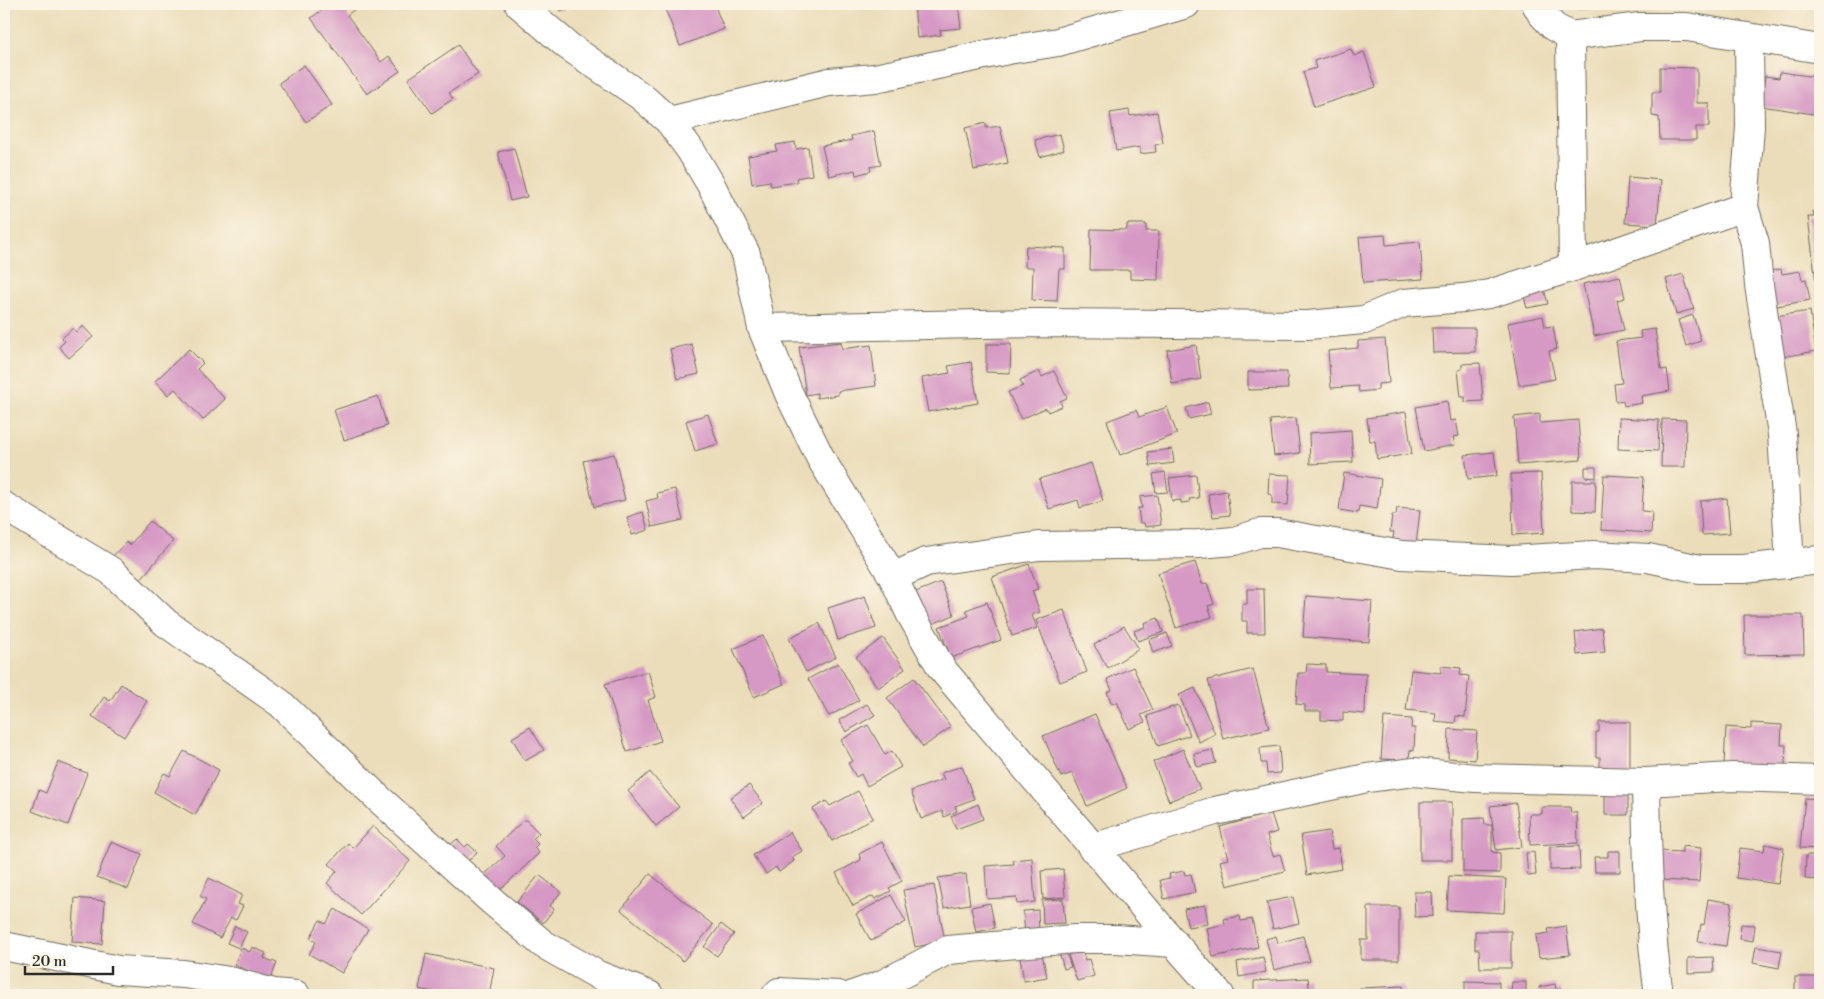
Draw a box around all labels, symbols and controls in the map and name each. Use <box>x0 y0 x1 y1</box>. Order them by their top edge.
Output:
scale bar <box>25 944 112 976</box>
text: 20 m <box>32 952 67 971</box>

